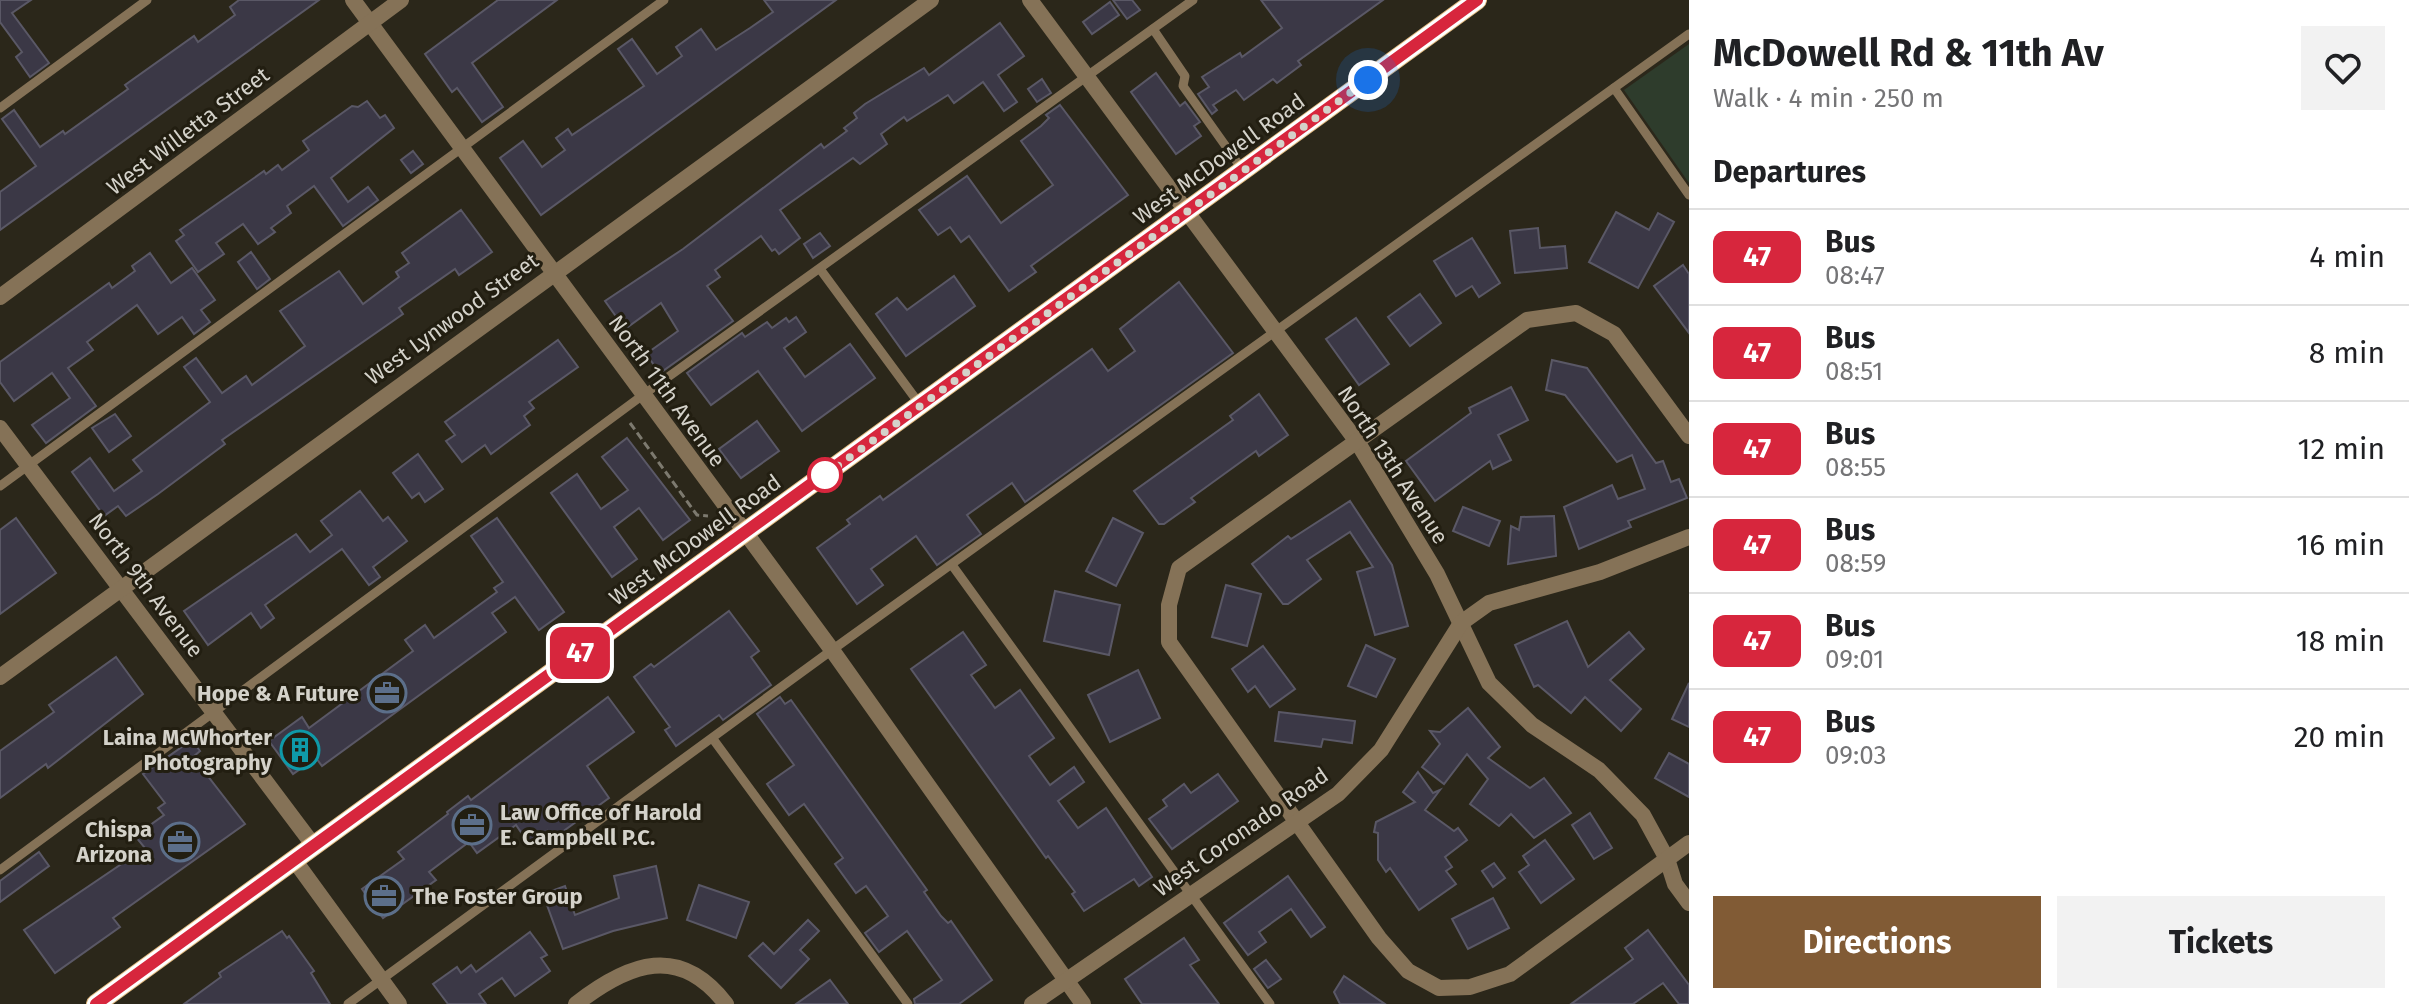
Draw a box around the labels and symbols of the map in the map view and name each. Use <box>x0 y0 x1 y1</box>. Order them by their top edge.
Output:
your location <box>1348 60 1388 100</box>
street label: West Willetta Street <box>101 61 275 201</box>
street label: West McDowell Road <box>1128 88 1310 230</box>
street label: West Lynwood Street <box>360 247 544 391</box>
street label: North 11th Avenue <box>603 310 731 472</box>
street label: North 13th Avenue <box>1332 381 1454 549</box>
unlabelled marker <box>808 458 842 492</box>
street label: West McDowell Road <box>604 469 786 611</box>
street label: North 9th Avenue <box>83 507 209 663</box>
line badge: 47 <box>544 627 616 679</box>
office icon: Hope & A Future <box>366 672 408 714</box>
place label: Hope & A Future <box>197 680 359 707</box>
place label: Laina McWhorter Photography <box>103 724 273 776</box>
building icon: Laina McWhorter Photography <box>279 729 321 771</box>
street label: West Coronado Road <box>1149 762 1333 902</box>
place label: Law Office of Harold E. Campbell P.C. <box>500 799 702 851</box>
office icon: Law Office of Harold E. Campbell P.C. <box>451 804 493 846</box>
place label: Chispa Arizona <box>75 816 152 868</box>
office icon: Chispa Arizona <box>159 821 201 863</box>
office icon: The Foster Group <box>363 875 405 917</box>
place label: The Foster Group <box>412 883 583 910</box>

